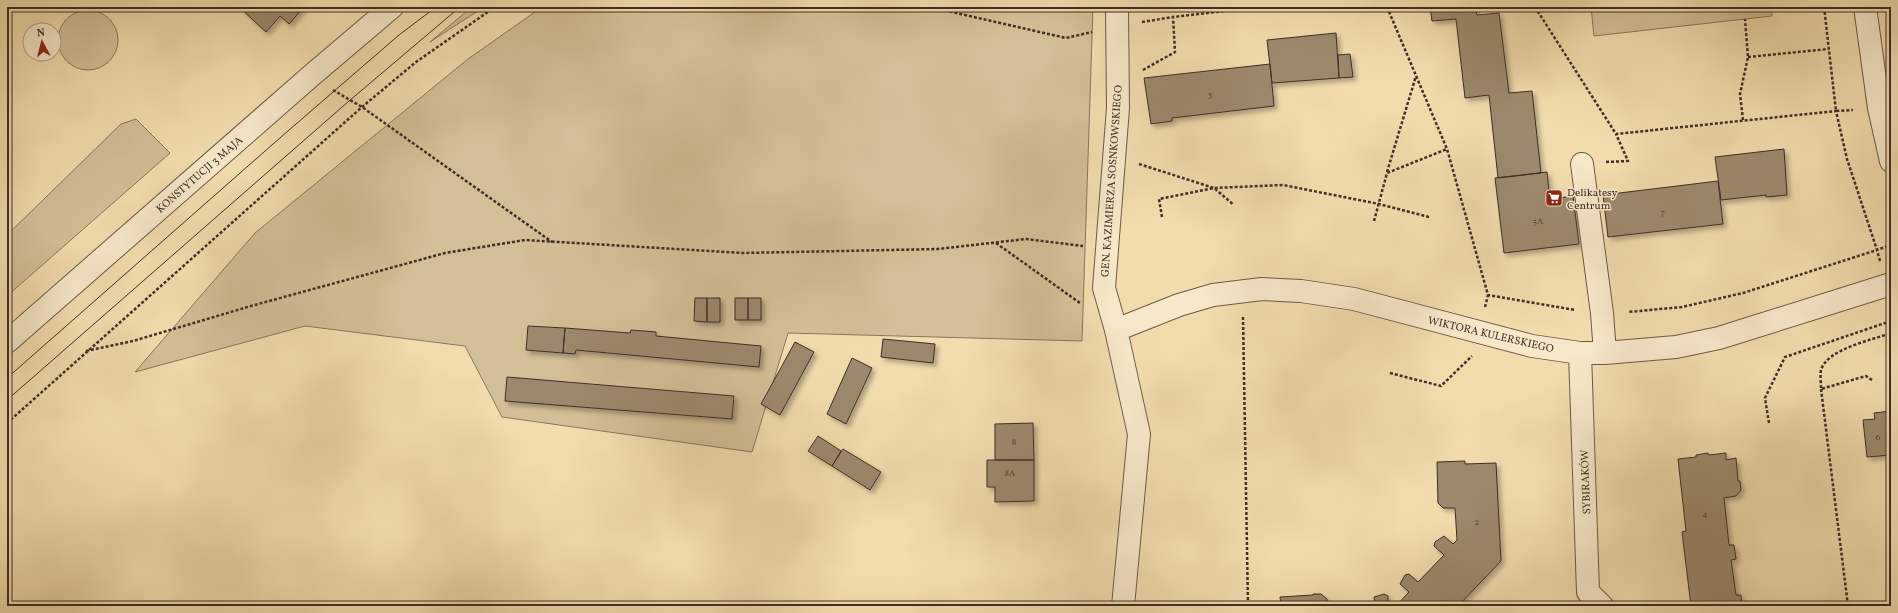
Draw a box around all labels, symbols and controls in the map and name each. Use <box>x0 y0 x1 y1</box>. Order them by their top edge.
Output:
north arrow <box>22 22 62 62</box>
text: N <box>36 26 46 41</box>
street label: GEN. KAZIMIERZA SOSNKOWSKIEGO <box>1098 85 1127 278</box>
house number: 3 <box>1208 88 1213 101</box>
street label: KONSTYTUCJI 3 MAJA <box>153 133 247 217</box>
place label: Delikatesy Centrum <box>1567 186 1618 214</box>
supermarket icon: Delikatesy Centrum <box>1544 188 1564 208</box>
house number: 7 <box>1661 206 1665 219</box>
house number: 5A <box>1533 215 1544 228</box>
street label: WIKTORA KULERSKIEGO <box>1426 314 1555 357</box>
house number: 6 <box>1876 431 1881 444</box>
house number: 8 <box>1012 436 1017 449</box>
street label: SYBIRAKÓW <box>1578 449 1595 515</box>
house number: 8A <box>1005 467 1016 480</box>
house number: 4 <box>1702 508 1708 521</box>
house number: 2 <box>1475 516 1480 529</box>

